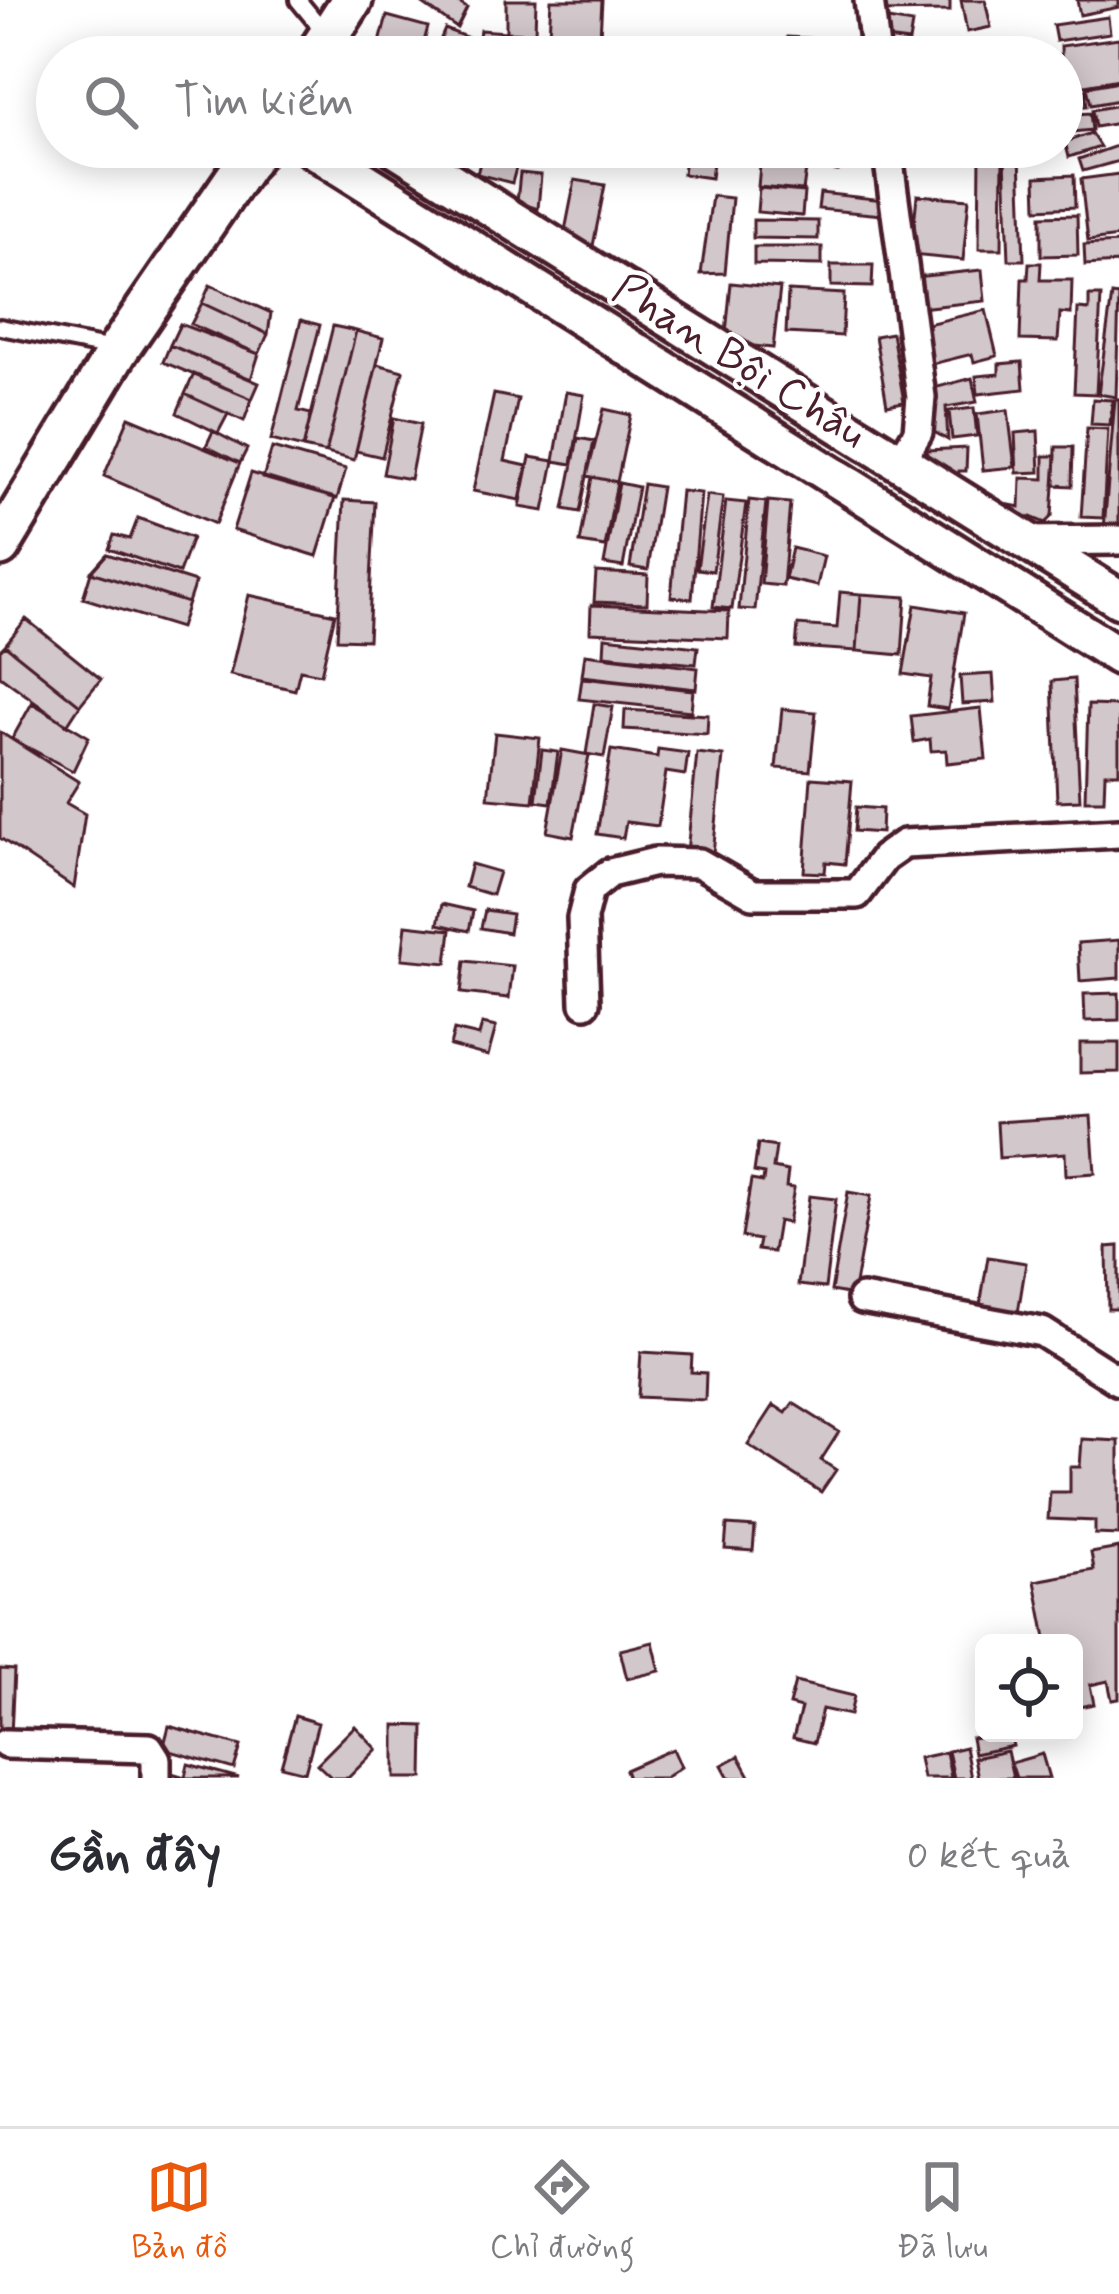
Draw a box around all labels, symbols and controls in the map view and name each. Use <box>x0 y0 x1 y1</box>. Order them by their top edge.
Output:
search box <box>36 36 1083 168</box>
icon: search <box>78 69 144 135</box>
text: Tìm kiếm <box>174 73 354 132</box>
street label: Phan Bội Châu <box>601 260 877 464</box>
map controls <box>975 1634 1083 1742</box>
button: locate <box>975 1634 1083 1742</box>
text: Gần đây <box>48 1823 221 1889</box>
text: 0 kết quả <box>907 1831 1071 1882</box>
tab: Bản đồ <box>131 2154 227 2270</box>
tab: Chỉ đường <box>490 2154 634 2270</box>
tab: Đã lưu <box>897 2154 988 2270</box>

